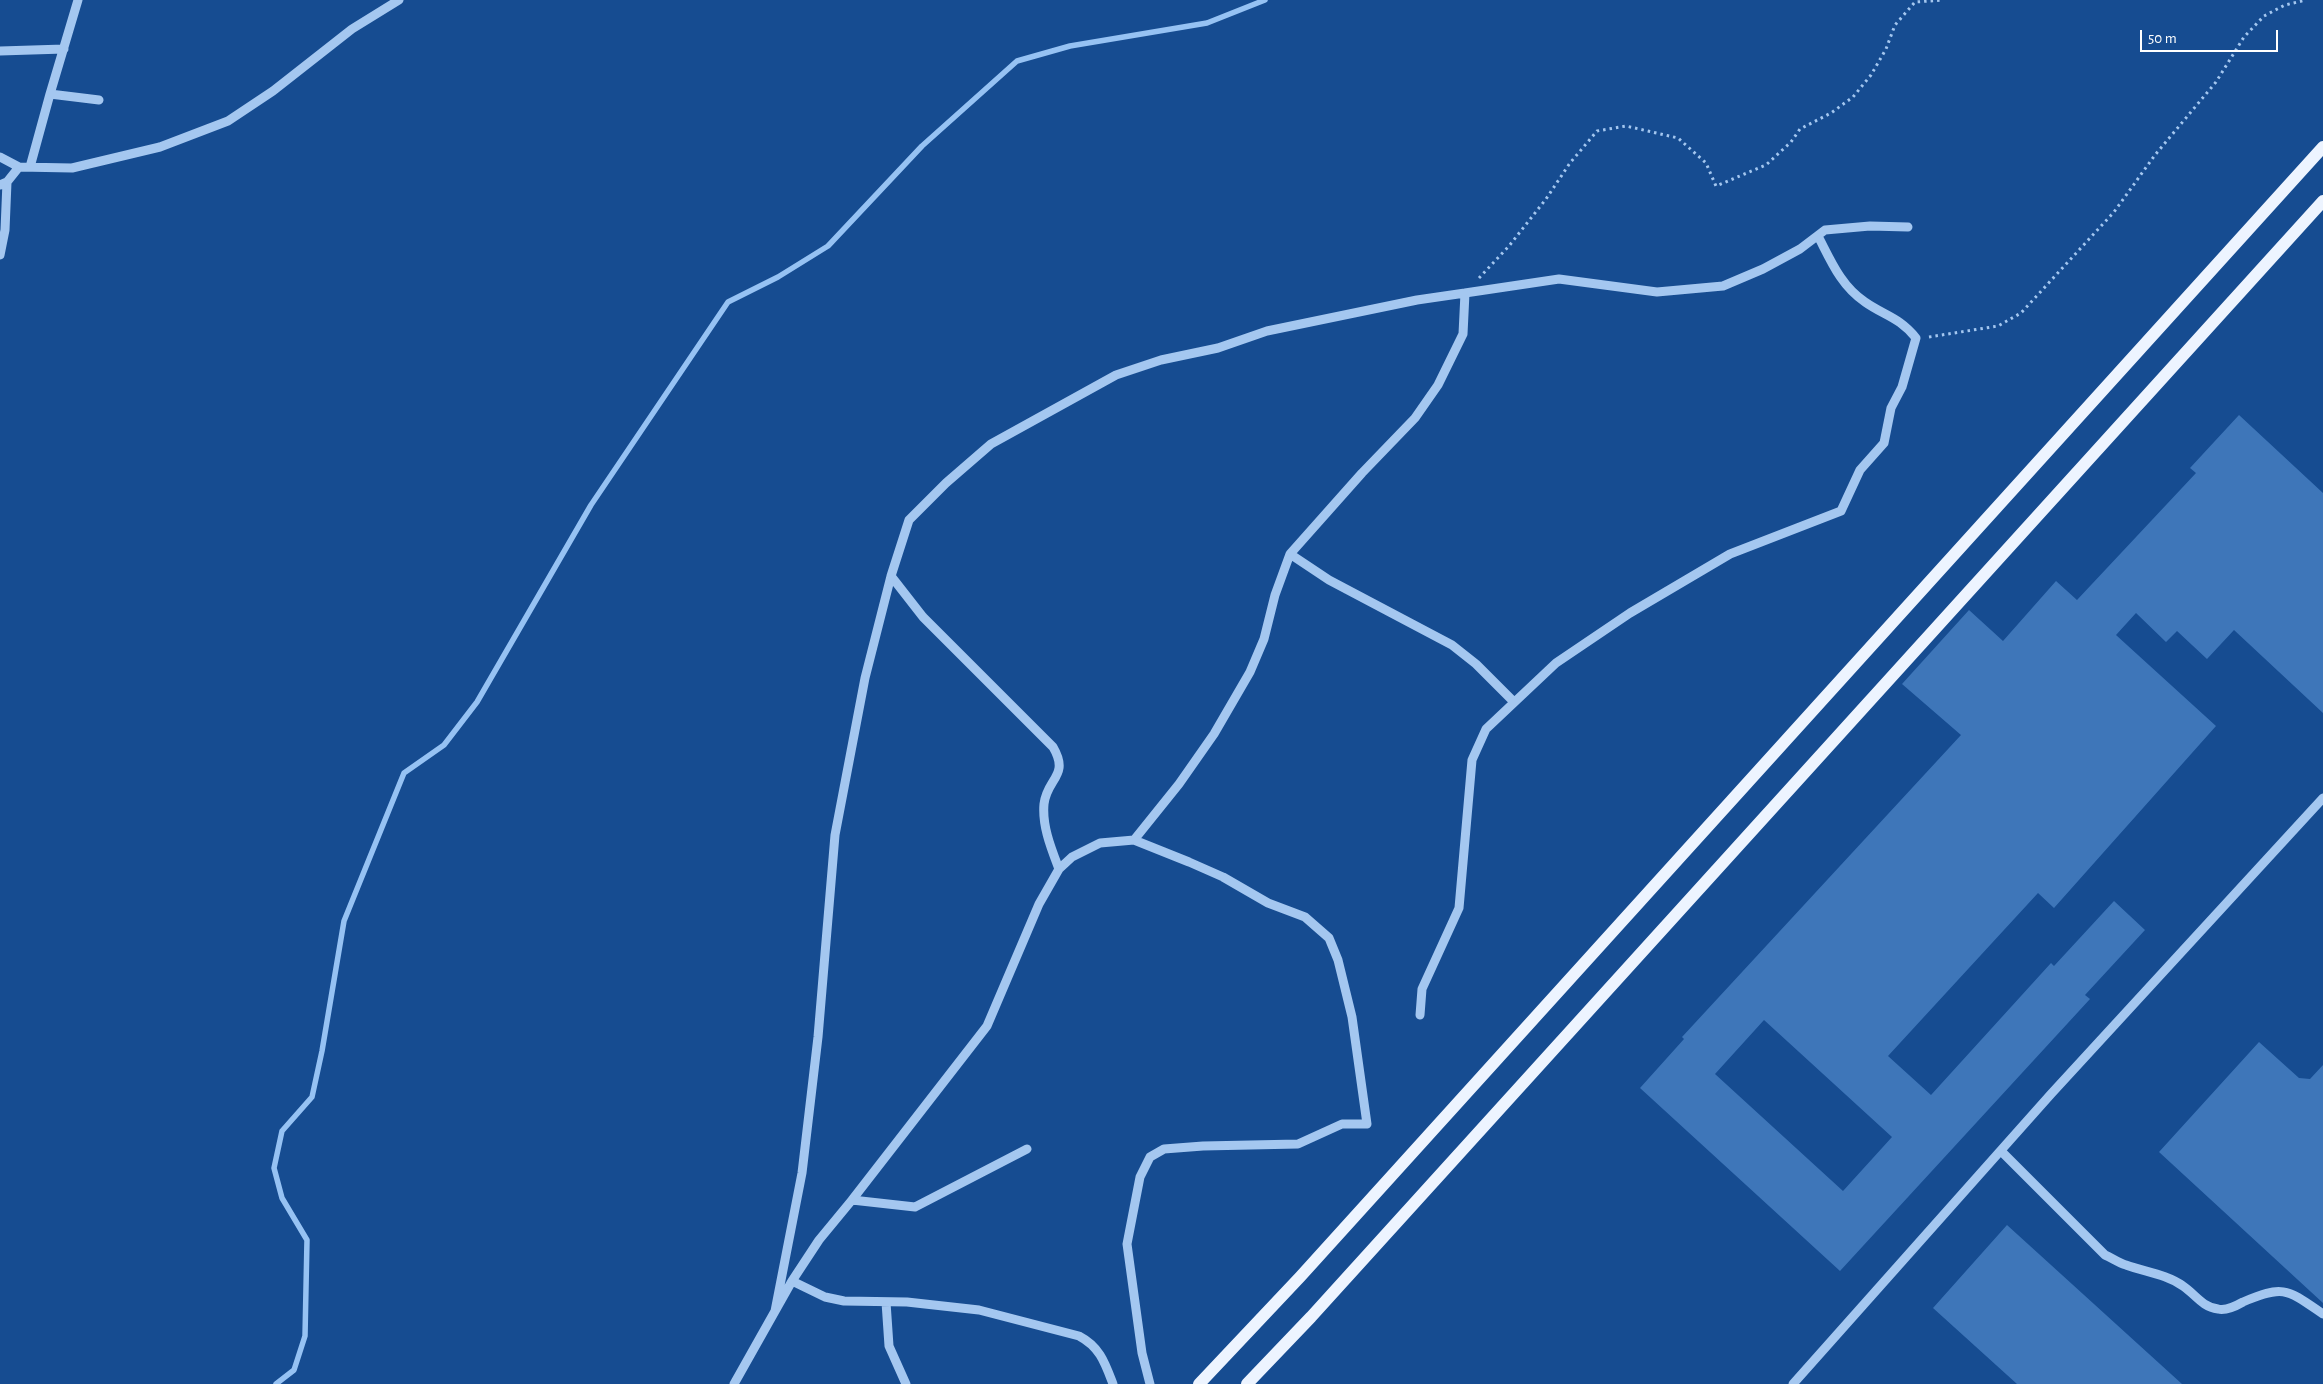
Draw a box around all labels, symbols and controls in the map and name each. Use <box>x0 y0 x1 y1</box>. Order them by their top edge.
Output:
scale bar <box>2143 20 2280 52</box>
text: 50 m <box>2148 31 2177 46</box>

